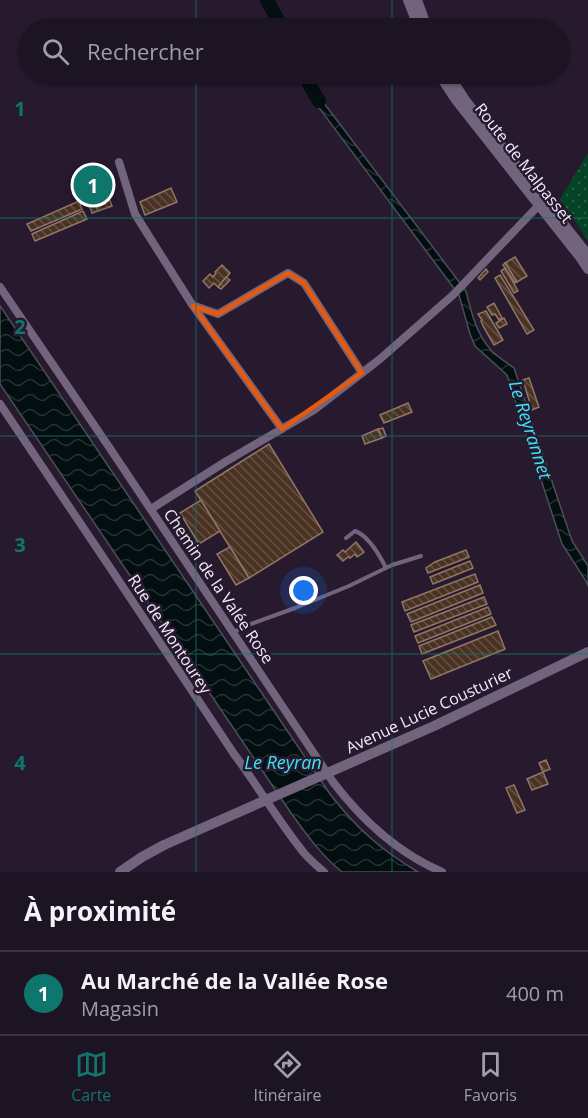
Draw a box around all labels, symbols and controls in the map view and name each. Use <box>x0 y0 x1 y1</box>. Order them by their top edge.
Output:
search box <box>18 18 570 84</box>
icon: search <box>39 35 72 68</box>
text: Rechercher <box>87 36 204 66</box>
text: 1 <box>14 95 26 122</box>
street label: Route de Malpasset <box>470 98 578 228</box>
pin: 1 <box>74 162 112 207</box>
text: 2 <box>14 313 26 340</box>
water label: Le Reyrannet <box>504 377 559 483</box>
street label: Chemin de la Valée Rose <box>159 504 279 668</box>
text: 3 <box>14 531 26 558</box>
street label: Rue de Montourey <box>123 570 217 699</box>
your location <box>289 576 318 605</box>
street label: Avenue Lucie Cousturier <box>342 661 516 758</box>
text: 4 <box>14 749 26 776</box>
water label: Le Reyran <box>244 750 322 774</box>
text: À proximité <box>24 893 176 929</box>
text: Au Marché de la Vallée Rose <box>81 965 388 995</box>
text: 1 <box>38 980 49 1007</box>
text: 400 m <box>506 980 564 1007</box>
text: Magasin <box>81 995 159 1022</box>
tab: Carte <box>71 1048 111 1106</box>
tab: Itinéraire <box>254 1048 322 1106</box>
tab: Favoris <box>464 1048 517 1106</box>

